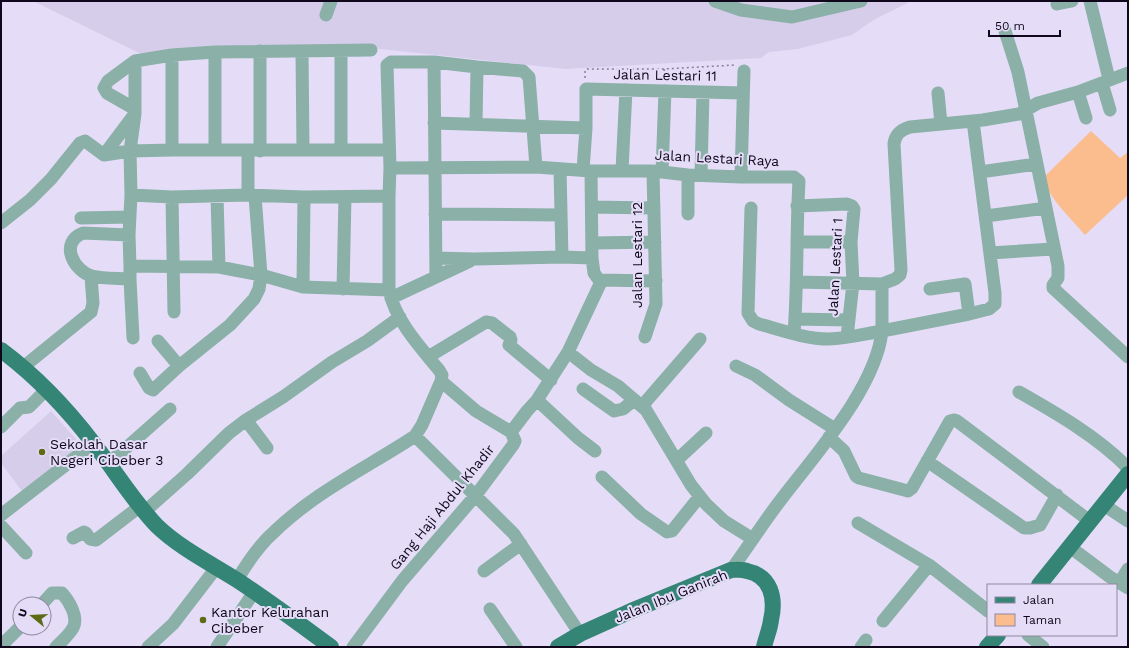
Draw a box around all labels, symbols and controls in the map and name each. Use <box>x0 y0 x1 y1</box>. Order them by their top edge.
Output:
scale bar <box>989 12 1060 38</box>
text: 50 m <box>995 19 1025 33</box>
street label: Jalan Lestari 11 <box>613 66 717 84</box>
street label: Jalan Lestari Raya <box>654 147 780 169</box>
street label: Jalan Lestari 12 <box>629 202 645 308</box>
street label: Jalan Lestari 1 <box>824 218 846 316</box>
place label: Sekolah Dasar Negeri Cibeber 3 <box>50 436 163 468</box>
street label: Gang Haji Abdul Khadir <box>386 441 498 573</box>
marker: Sekolah Dasar Negeri Cibeber 3 <box>37 447 47 457</box>
street label: Jalan Ibu Ganirah <box>612 566 730 626</box>
legend <box>987 584 1117 636</box>
text: Jalan <box>1023 593 1054 607</box>
north arrow <box>12 596 52 636</box>
place label: Kantor Kelurahan Cibeber <box>211 604 329 636</box>
text: U <box>16 607 30 619</box>
text: Taman <box>1023 613 1061 627</box>
marker: Kantor Kelurahan Cibeber <box>198 615 208 625</box>

